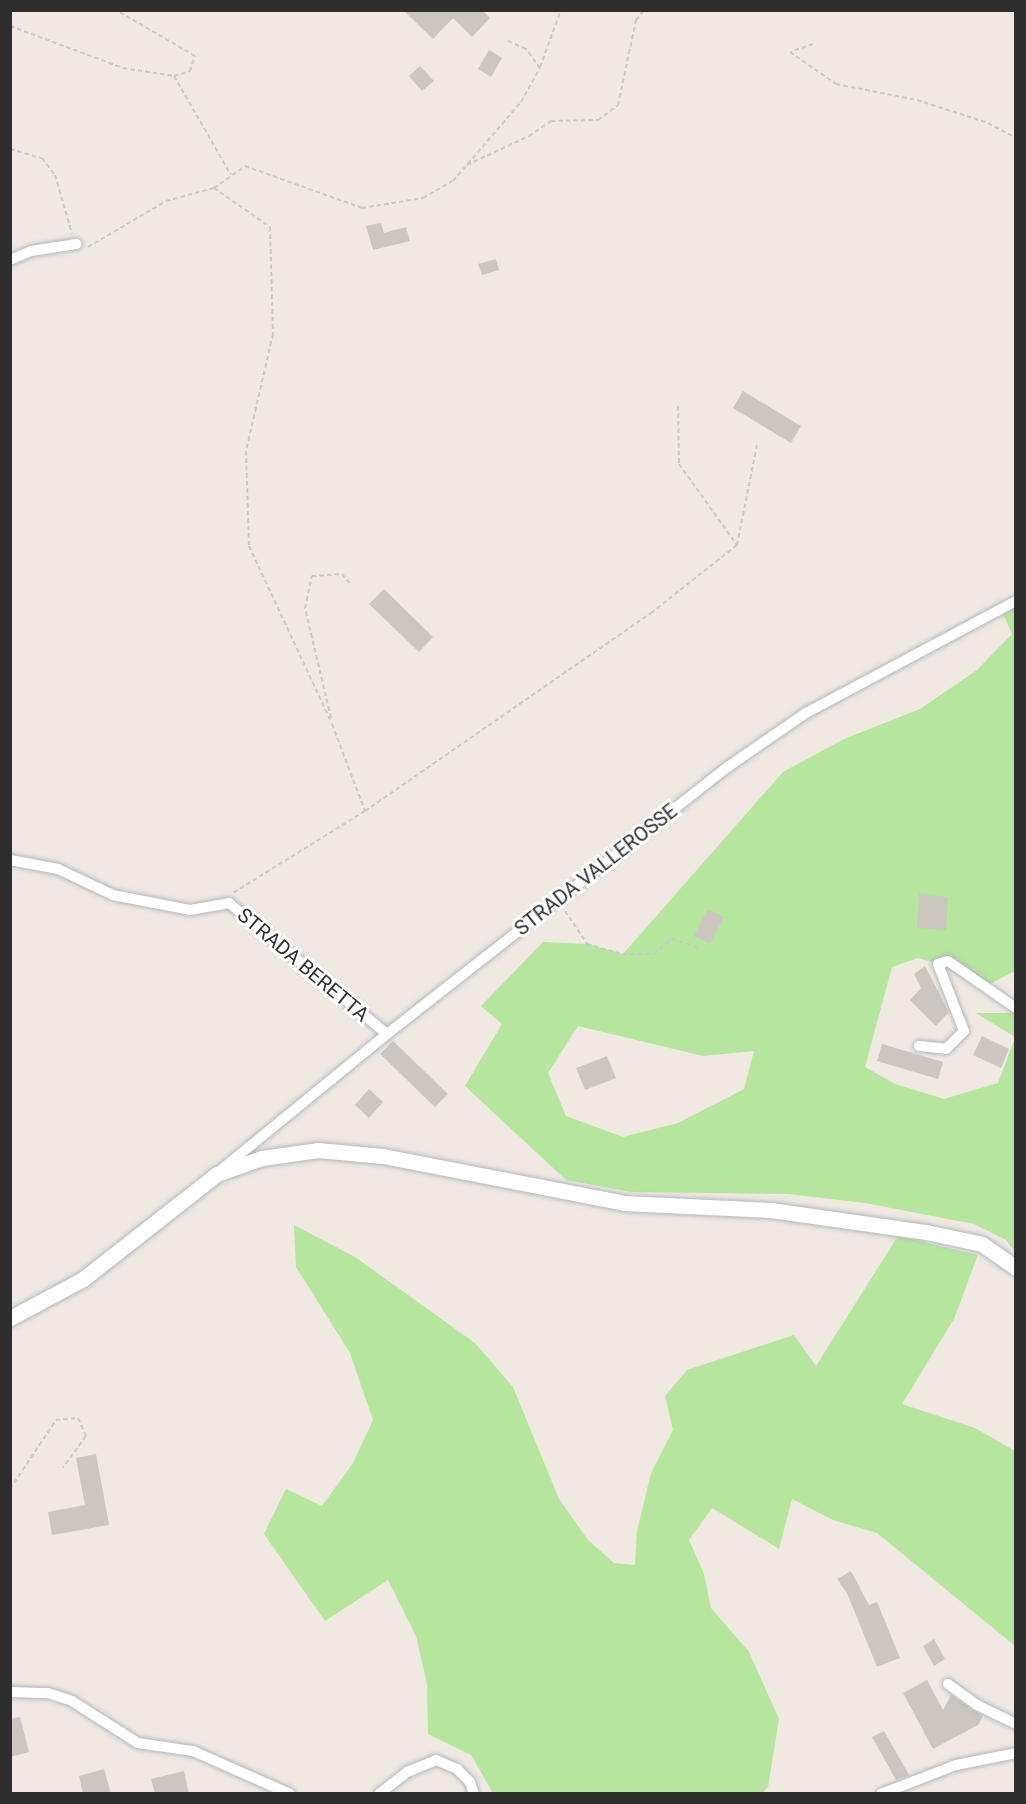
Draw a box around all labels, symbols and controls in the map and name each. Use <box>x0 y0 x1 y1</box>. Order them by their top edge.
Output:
street label: STRADA VALLEROSSE <box>510 799 682 941</box>
street label: STRADA BERETTA <box>232 903 374 1027</box>

